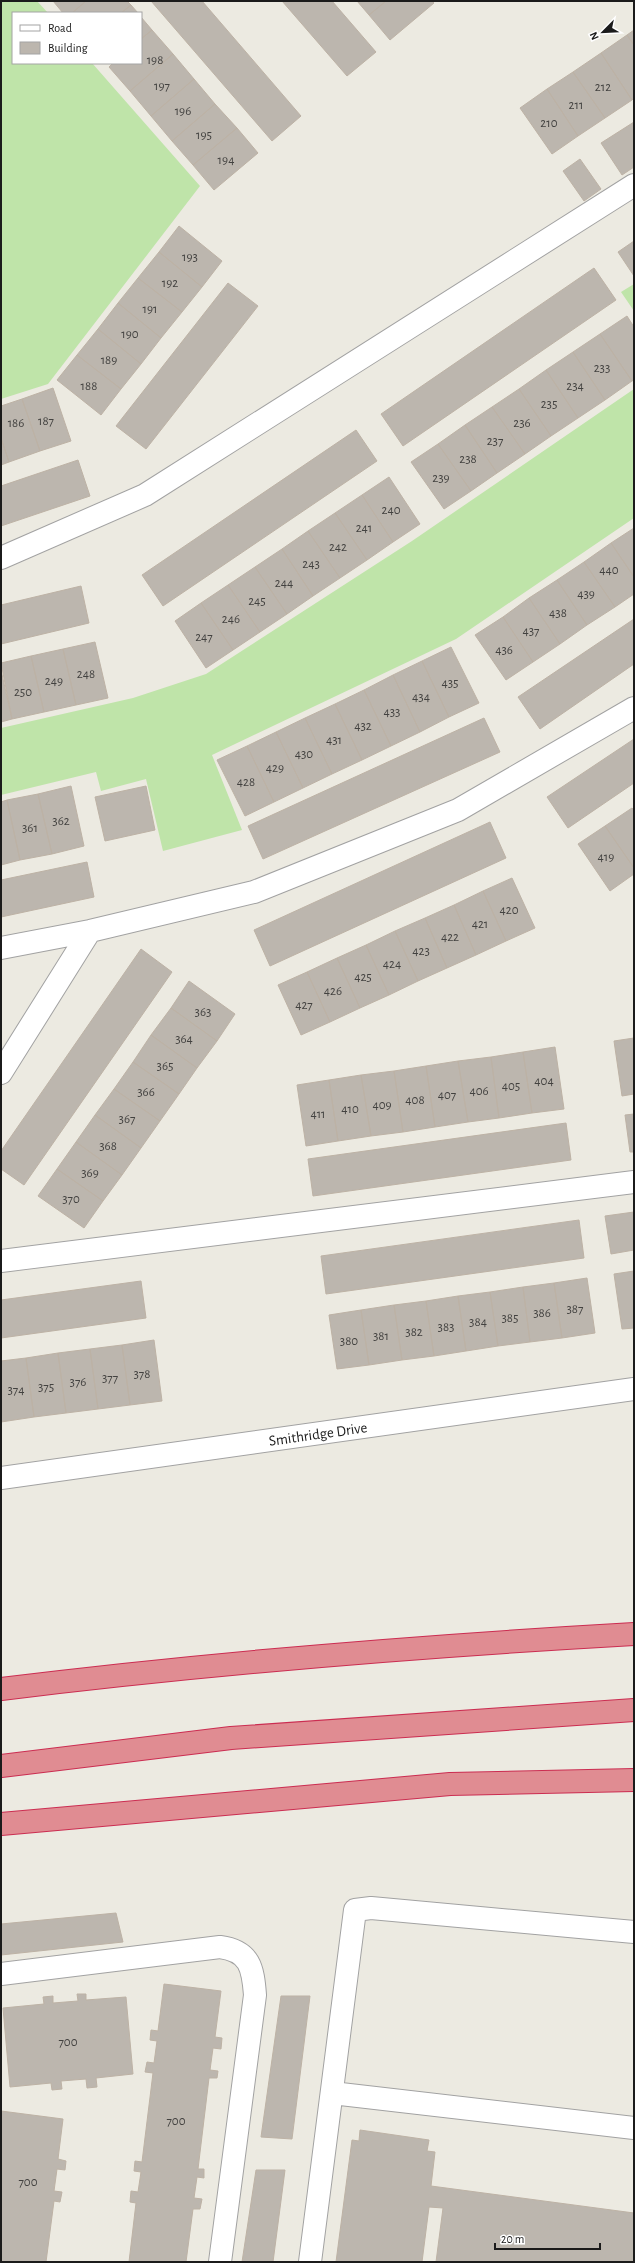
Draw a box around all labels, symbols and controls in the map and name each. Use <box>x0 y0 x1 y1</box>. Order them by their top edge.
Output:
legend <box>12 12 142 64</box>
north arrow <box>583 12 623 52</box>
text: Road <box>48 22 72 34</box>
text: N <box>588 30 601 42</box>
text: Building <box>48 42 88 54</box>
house number: 198 <box>147 54 163 67</box>
house number: 197 <box>154 80 171 93</box>
house number: 212 <box>595 81 611 94</box>
house number: 211 <box>569 99 583 112</box>
house number: 196 <box>175 105 191 118</box>
house number: 210 <box>540 117 558 130</box>
house number: 195 <box>196 129 212 142</box>
house number: 194 <box>218 154 234 167</box>
house number: 193 <box>182 251 198 264</box>
house number: 192 <box>162 277 178 290</box>
house number: 191 <box>142 303 158 316</box>
house number: 190 <box>121 328 139 341</box>
house number: 189 <box>101 354 117 367</box>
house number: 233 <box>594 362 610 375</box>
house number: 188 <box>81 380 97 393</box>
house number: 234 <box>566 380 584 393</box>
house number: 235 <box>541 398 557 411</box>
house number: 187 <box>38 415 55 428</box>
house number: 186 <box>8 417 24 430</box>
house number: 236 <box>513 417 531 430</box>
house number: 237 <box>487 435 504 448</box>
house number: 238 <box>459 453 477 466</box>
house number: 239 <box>432 472 450 485</box>
house number: 240 <box>381 504 401 517</box>
house number: 241 <box>356 522 372 535</box>
house number: 242 <box>329 541 347 554</box>
house number: 243 <box>302 558 320 571</box>
house number: 440 <box>599 564 619 577</box>
house number: 244 <box>275 577 293 590</box>
house number: 439 <box>577 588 595 601</box>
house number: 245 <box>248 595 266 608</box>
house number: 438 <box>549 607 567 620</box>
house number: 246 <box>222 613 240 626</box>
house number: 437 <box>522 625 540 638</box>
house number: 247 <box>195 631 213 644</box>
house number: 436 <box>495 644 513 657</box>
house number: 248 <box>77 668 95 681</box>
house number: 249 <box>45 675 63 688</box>
house number: 435 <box>441 677 459 690</box>
house number: 250 <box>14 686 32 699</box>
house number: 434 <box>412 691 430 704</box>
house number: 433 <box>384 706 400 719</box>
house number: 432 <box>354 720 372 733</box>
house number: 431 <box>326 734 342 747</box>
house number: 430 <box>295 748 313 761</box>
house number: 429 <box>266 762 284 775</box>
house number: 428 <box>237 776 255 789</box>
house number: 362 <box>52 815 70 828</box>
house number: 361 <box>22 822 38 835</box>
house number: 419 <box>598 851 614 864</box>
house number: 420 <box>499 904 519 917</box>
house number: 421 <box>472 918 488 931</box>
house number: 422 <box>441 931 459 944</box>
house number: 423 <box>412 945 430 958</box>
house number: 424 <box>383 958 401 971</box>
house number: 425 <box>354 971 372 984</box>
house number: 426 <box>324 985 342 998</box>
house number: 427 <box>295 999 313 1012</box>
house number: 363 <box>195 1006 211 1019</box>
house number: 364 <box>175 1033 193 1046</box>
house number: 365 <box>157 1060 173 1073</box>
house number: 404 <box>534 1075 554 1088</box>
house number: 405 <box>502 1080 520 1093</box>
house number: 406 <box>469 1085 489 1098</box>
house number: 366 <box>137 1086 155 1099</box>
house number: 407 <box>438 1089 457 1102</box>
house number: 408 <box>405 1094 425 1107</box>
house number: 409 <box>372 1099 392 1112</box>
house number: 410 <box>341 1103 359 1116</box>
house number: 411 <box>310 1108 326 1121</box>
house number: 367 <box>119 1113 136 1126</box>
house number: 368 <box>99 1140 117 1153</box>
house number: 369 <box>81 1167 99 1180</box>
house number: 370 <box>62 1193 80 1206</box>
house number: 387 <box>567 1303 584 1316</box>
house number: 386 <box>533 1307 551 1320</box>
house number: 385 <box>502 1312 518 1325</box>
house number: 384 <box>469 1316 487 1329</box>
house number: 383 <box>438 1321 454 1334</box>
house number: 382 <box>405 1326 423 1339</box>
house number: 381 <box>373 1330 389 1343</box>
house number: 380 <box>340 1335 358 1348</box>
house number: 378 <box>134 1368 150 1381</box>
house number: 377 <box>102 1372 119 1385</box>
house number: 376 <box>70 1376 86 1389</box>
house number: 375 <box>38 1381 54 1394</box>
house number: 374 <box>7 1384 25 1397</box>
street label: Smithridge Drive <box>268 1420 368 1449</box>
house number: 700 <box>58 2036 78 2049</box>
house number: 700 <box>166 2115 186 2128</box>
house number: 700 <box>18 2176 38 2189</box>
scale bar <box>495 2225 600 2251</box>
text: 20 m <box>501 2233 524 2245</box>

